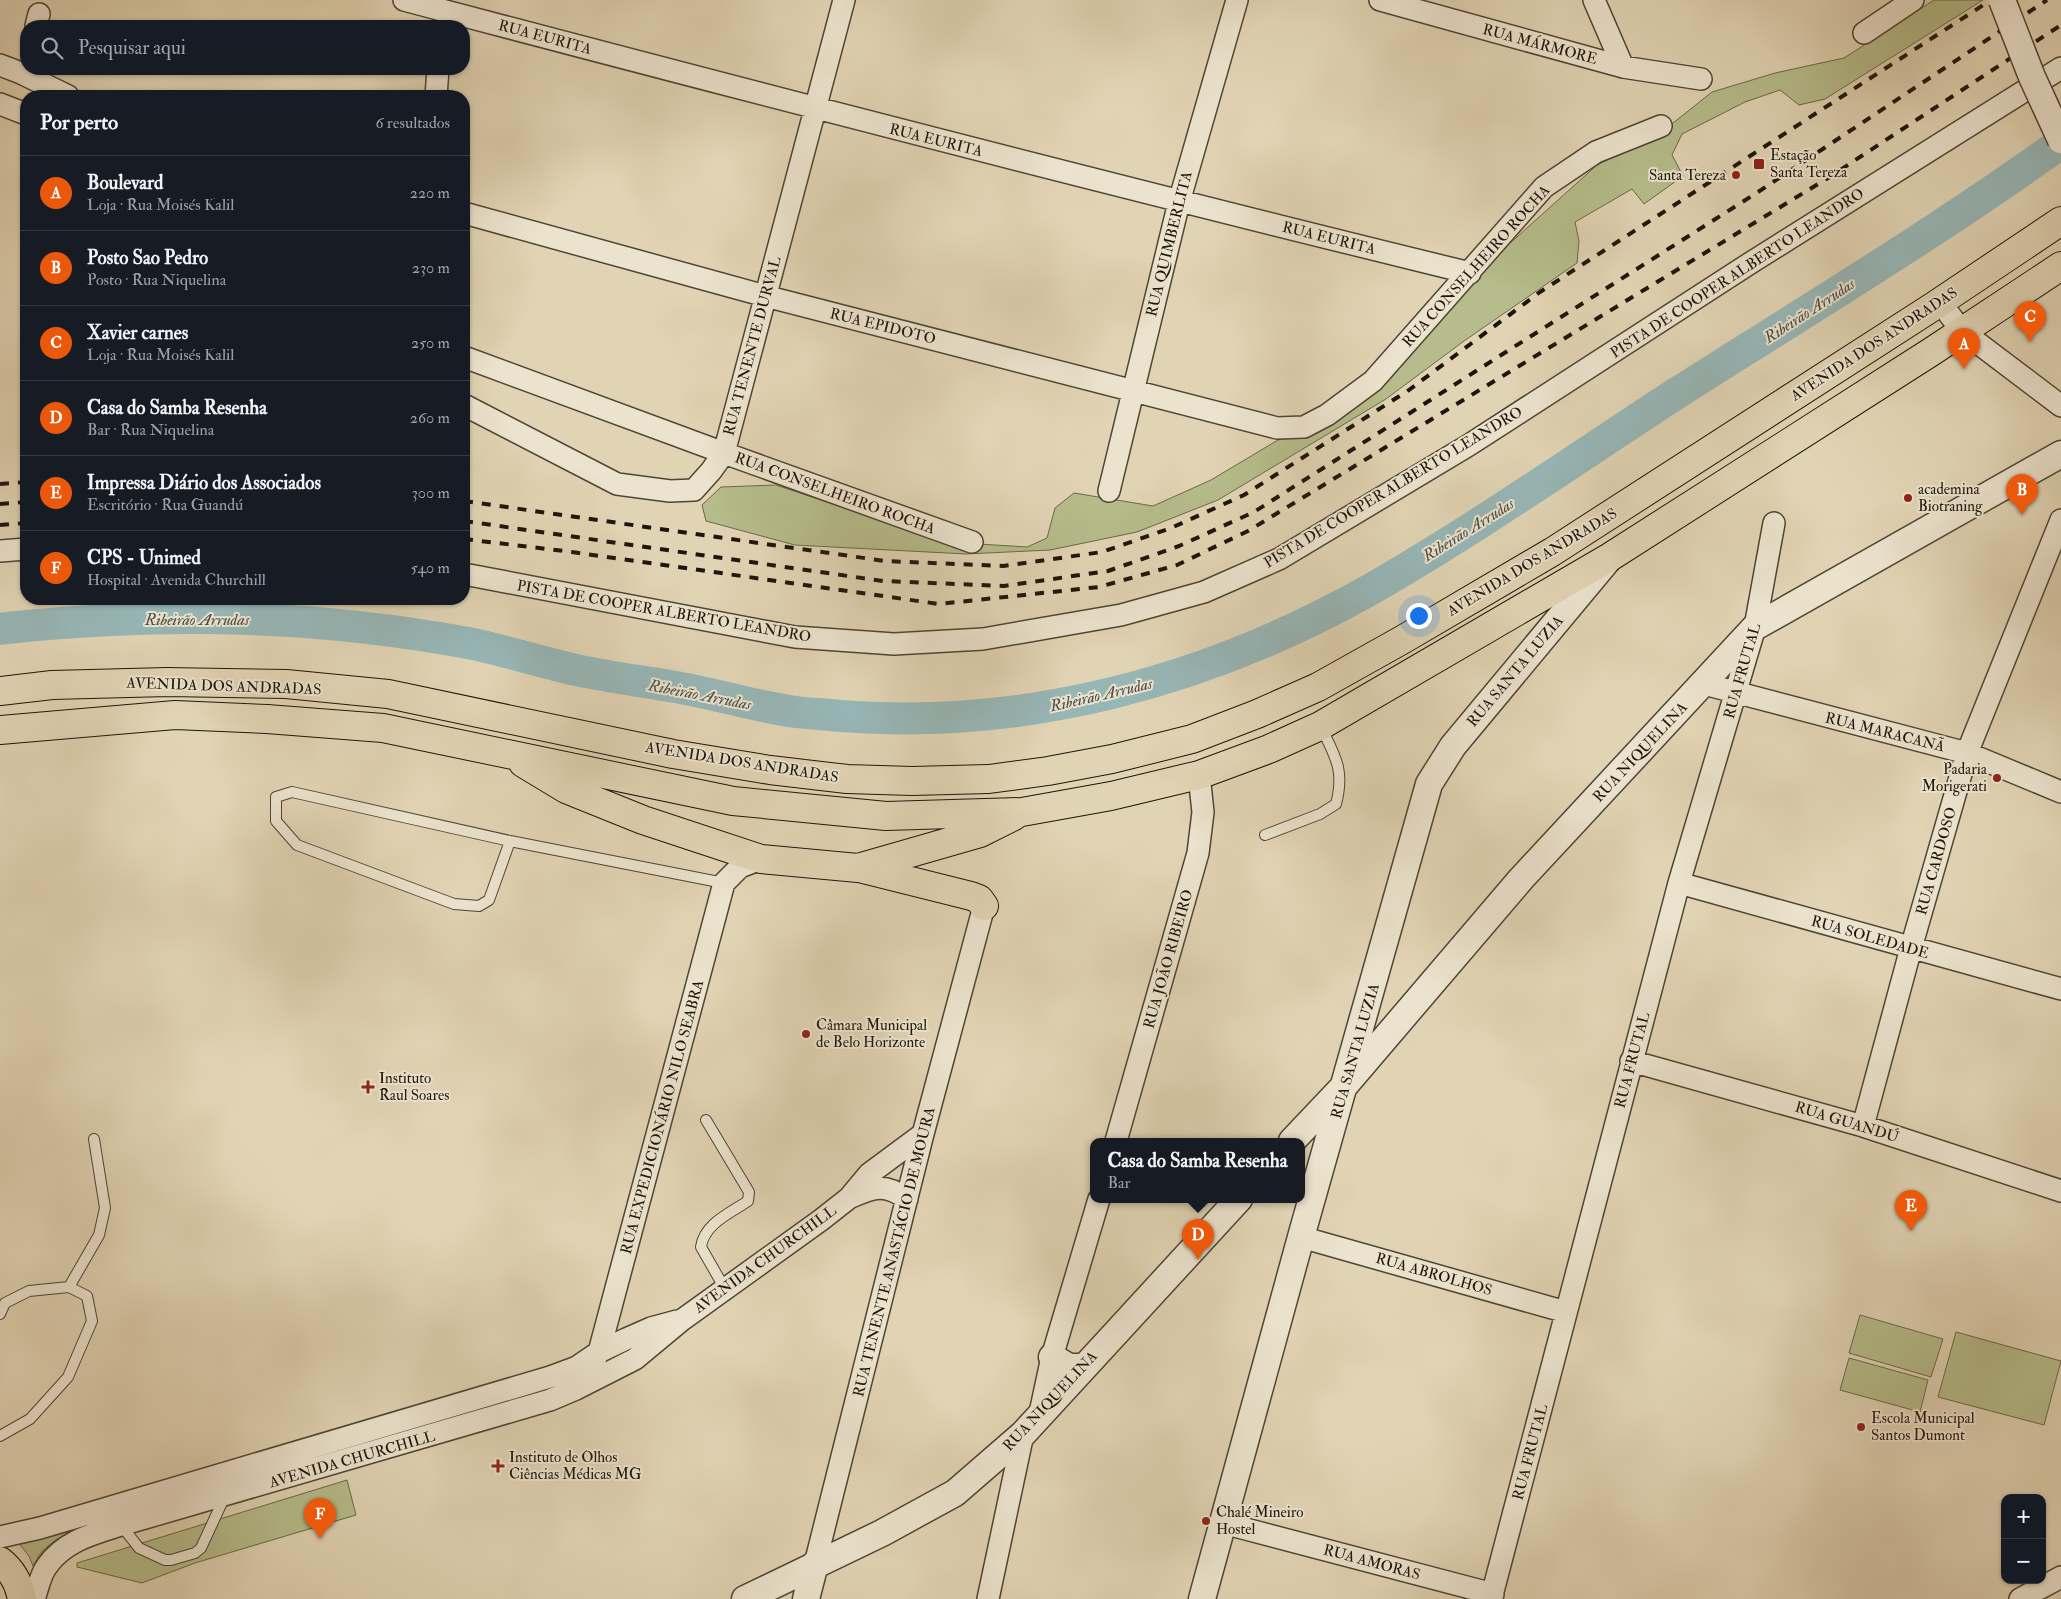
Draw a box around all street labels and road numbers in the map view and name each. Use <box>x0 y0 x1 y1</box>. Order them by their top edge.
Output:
street label: RUA EURITA <box>496 16 594 59</box>
street label: RUA MÁRMORE <box>1480 18 1600 69</box>
street label: RUA EURITA <box>887 120 985 161</box>
street label: RUA QUIMBERLITA <box>1142 169 1197 319</box>
street label: RUA CONSELHEIRO ROCHA <box>1398 181 1555 351</box>
street label: PISTA DE COOPER ALBERTO LEANDRO <box>1607 184 1868 363</box>
street label: RUA EURITA <box>1280 218 1378 259</box>
street label: RUA TENENTE DURVAL <box>719 254 786 438</box>
street label: AVENIDA DOS ANDRADAS <box>1786 283 1961 406</box>
street label: RUA EPIDOTO <box>828 304 938 349</box>
street label: PISTA DE COOPER ALBERTO LEANDRO <box>1260 402 1526 572</box>
street label: RUA CONSELHEIRO ROCHA <box>732 448 938 539</box>
street label: AVENIDA DOS ANDRADAS <box>1443 504 1621 621</box>
street label: PISTA DE COOPER ALBERTO LEANDRO <box>515 576 813 647</box>
street label: RUA SANTA LUZIA <box>1463 611 1568 731</box>
street label: RUA FRUTAL <box>1720 621 1765 721</box>
street label: AVENIDA DOS ANDRADAS <box>125 674 322 699</box>
street label: RUA NIQUELINA <box>1589 698 1692 806</box>
street label: RUA MARACANÃ <box>1823 707 1947 757</box>
street label: AVENIDA DOS ANDRADAS <box>643 738 840 787</box>
street label: RUA CARDOSO <box>1912 805 1961 917</box>
street label: RUA JOÃO RIBEIRO <box>1139 887 1198 1031</box>
street label: RUA SOLEDADE <box>1809 912 1931 963</box>
street label: RUA EXPEDICIONÁRIO NILO SEABRA <box>615 977 708 1256</box>
street label: RUA SANTA LUZIA <box>1327 981 1384 1121</box>
street label: RUA FRUTAL <box>1611 1010 1654 1110</box>
street label: RUA GUANDÚ <box>1793 1096 1902 1147</box>
street label: RUA TENENTE ANASTÁCIO DE MOURA <box>847 1104 940 1399</box>
street label: AVENIDA CHURCHILL <box>690 1201 840 1318</box>
street label: RUA ABROLHOS <box>1373 1249 1494 1300</box>
street label: RUA NIQUELINA <box>999 1347 1102 1455</box>
street label: RUA FRUTAL <box>1509 1402 1552 1502</box>
street label: AVENIDA CHURCHILL <box>266 1427 437 1493</box>
street label: RUA AMORAS <box>1321 1540 1422 1585</box>

